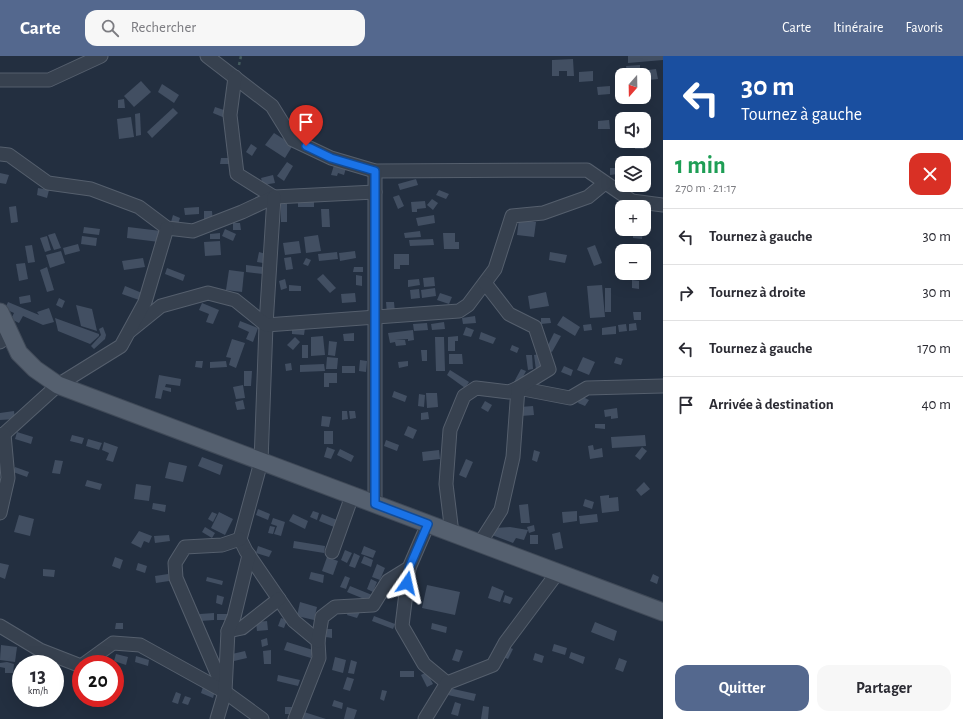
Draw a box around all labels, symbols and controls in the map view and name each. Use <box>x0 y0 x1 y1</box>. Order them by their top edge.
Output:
search box <box>85 10 365 46</box>
icon: search <box>99 17 121 39</box>
text: Carte <box>20 19 61 38</box>
text: Rechercher <box>131 20 196 35</box>
text: Carte <box>782 21 811 35</box>
text: Itinéraire <box>833 21 883 35</box>
text: Favoris <box>905 21 943 35</box>
north arrow <box>615 68 651 104</box>
map controls <box>615 68 651 280</box>
icon: left <box>675 72 727 124</box>
text: 30 m <box>741 73 794 101</box>
pin <box>289 105 323 146</box>
text: Tournez à gauche <box>741 106 862 124</box>
icon: arrive <box>295 111 317 133</box>
button: sound <box>615 112 651 148</box>
button: close <box>909 153 951 195</box>
text: 1 min <box>675 154 726 178</box>
button: layers <box>615 156 651 192</box>
text: 270 m · 21:17 <box>675 182 736 195</box>
button: + <box>615 200 651 236</box>
icon: left <box>675 226 697 248</box>
text: Tournez à gauche <box>709 229 812 244</box>
text: 30 m <box>922 229 951 244</box>
button: − <box>615 244 651 280</box>
icon: right <box>675 282 697 304</box>
text: Tournez à droite <box>709 285 806 300</box>
text: 30 m <box>922 285 951 300</box>
icon: left <box>675 338 697 360</box>
text: Tournez à gauche <box>709 341 812 356</box>
text: 170 m <box>917 341 951 356</box>
icon: arrive <box>675 394 697 416</box>
text: Arrivée à destination <box>709 397 834 412</box>
text: 40 m <box>921 397 951 412</box>
position arrow <box>386 562 428 604</box>
speed limit sign: 20 <box>72 655 124 707</box>
button: Quitter <box>675 665 809 711</box>
button: Partager <box>817 665 951 711</box>
text: 13 <box>30 666 46 686</box>
text: km/h <box>28 686 48 696</box>

